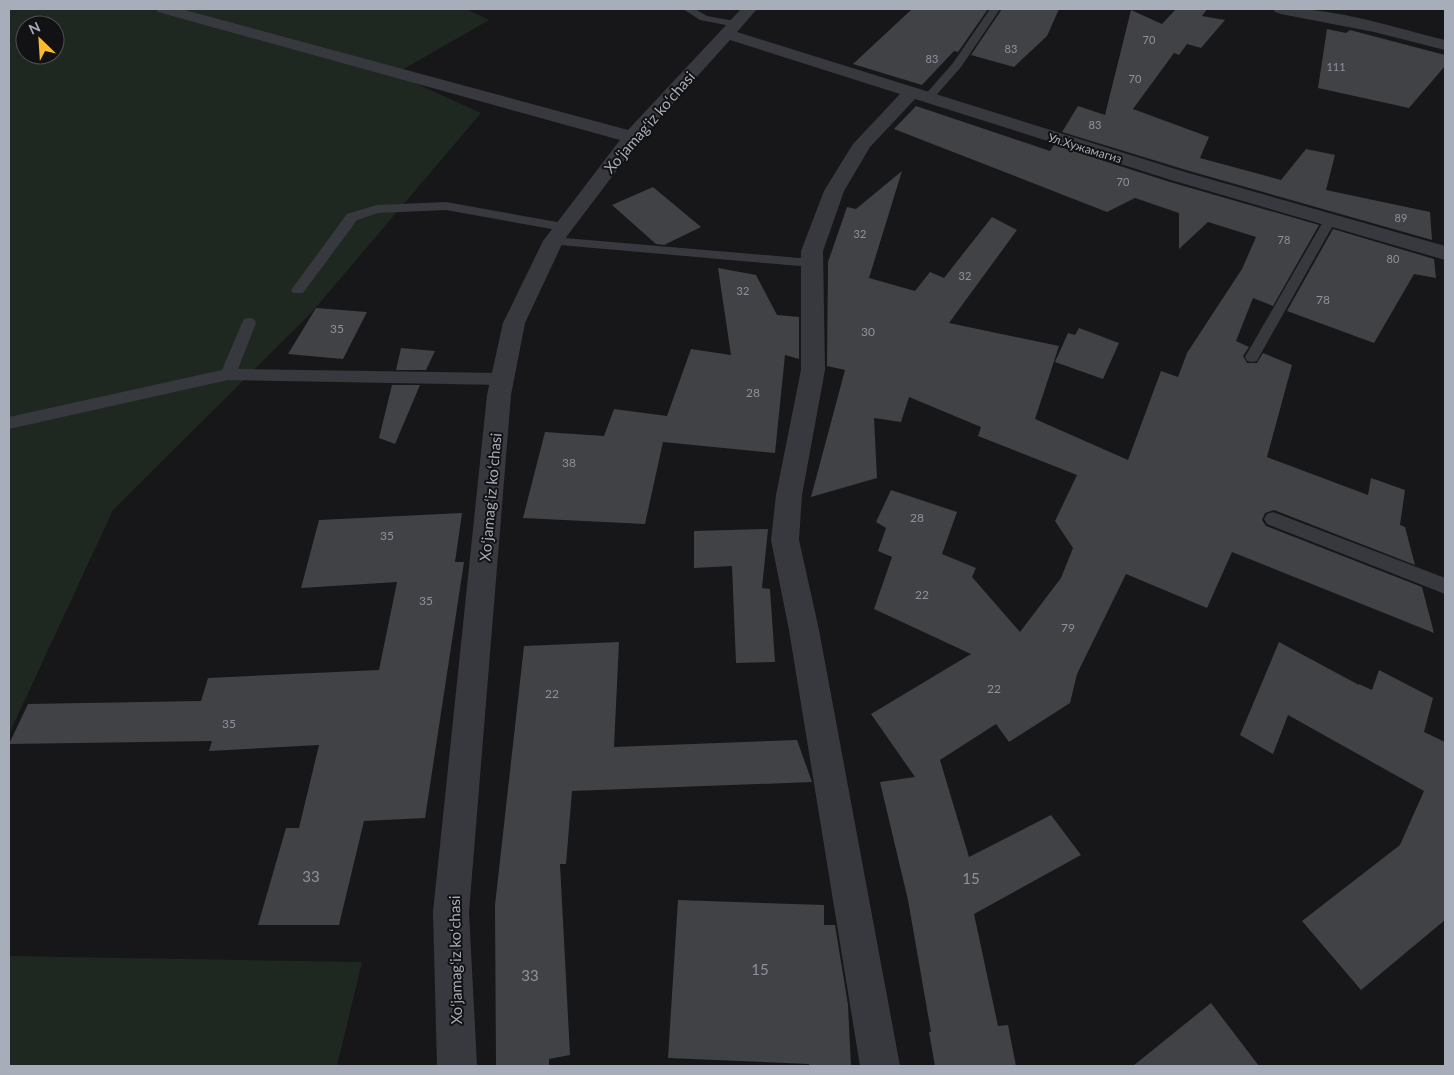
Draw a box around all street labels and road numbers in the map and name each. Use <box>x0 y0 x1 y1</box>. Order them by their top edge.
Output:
street label: Xoʻjamagʻiz koʻchasi <box>600 67 698 177</box>
street label: Ул.Хужамагиз <box>1046 130 1124 166</box>
street label: Xoʻjamagʻiz koʻchasi <box>475 432 505 562</box>
street label: Xoʻjamagʻiz koʻchasi <box>445 895 465 1025</box>

